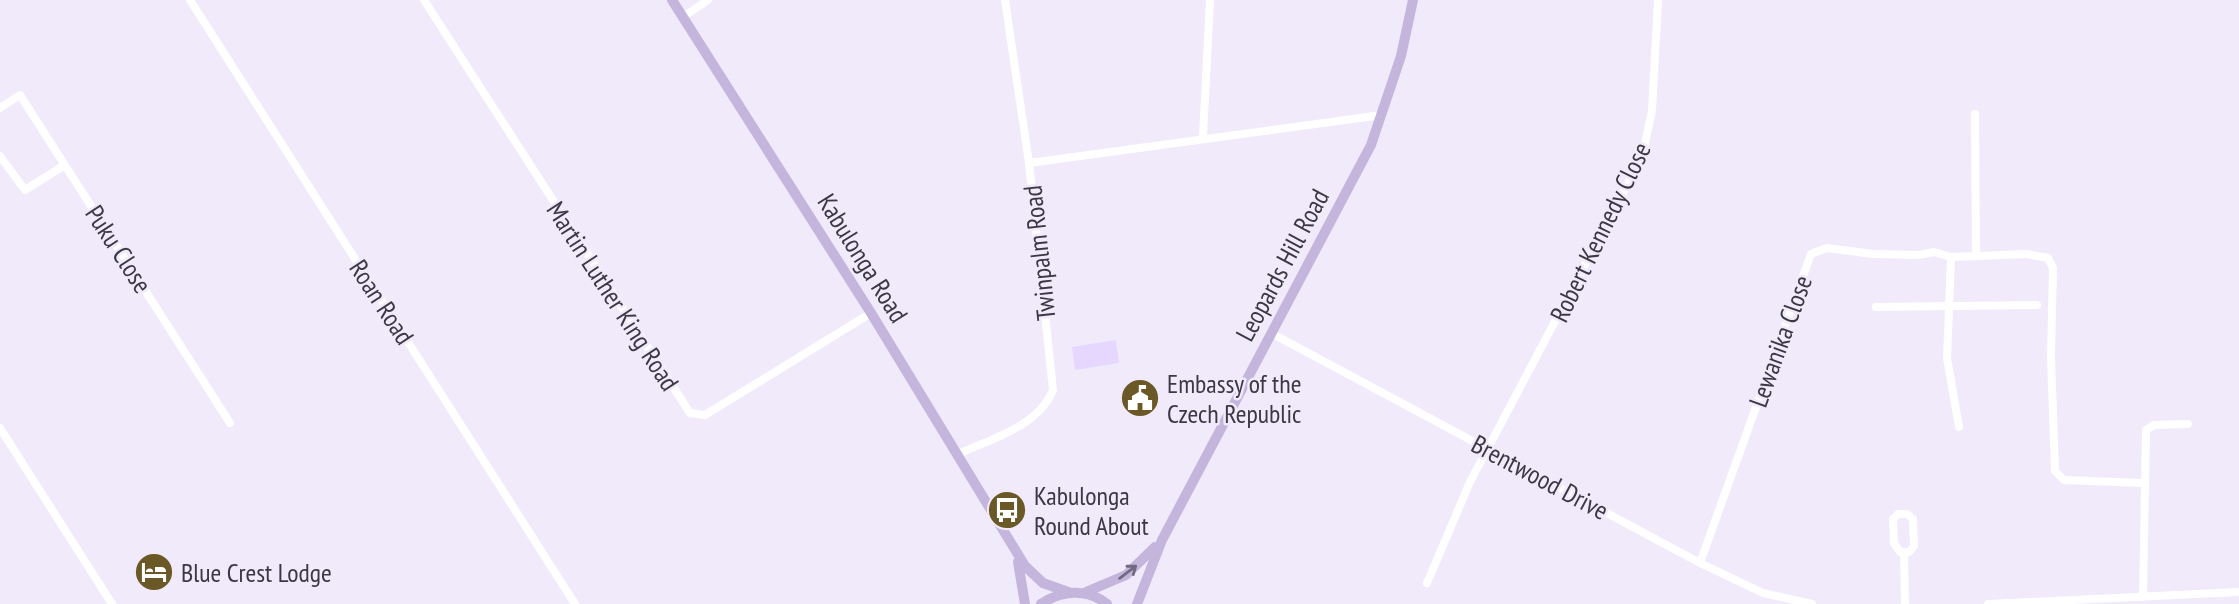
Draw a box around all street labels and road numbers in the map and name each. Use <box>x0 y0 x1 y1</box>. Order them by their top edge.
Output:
street label: Robert Kennedy Close <box>1542 137 1658 327</box>
street label: Leopards Hill Road <box>1228 183 1336 347</box>
street label: Twinpalm Road <box>1015 184 1063 322</box>
street label: Kabulonga Road <box>810 188 916 328</box>
street label: Martin Luther King Road <box>540 195 686 397</box>
street label: Puku Close <box>78 199 160 299</box>
street label: Roan Road <box>342 253 422 351</box>
street label: Lewanika Close <box>1741 271 1819 411</box>
street label: Brentwood Drive <box>1466 427 1614 527</box>

